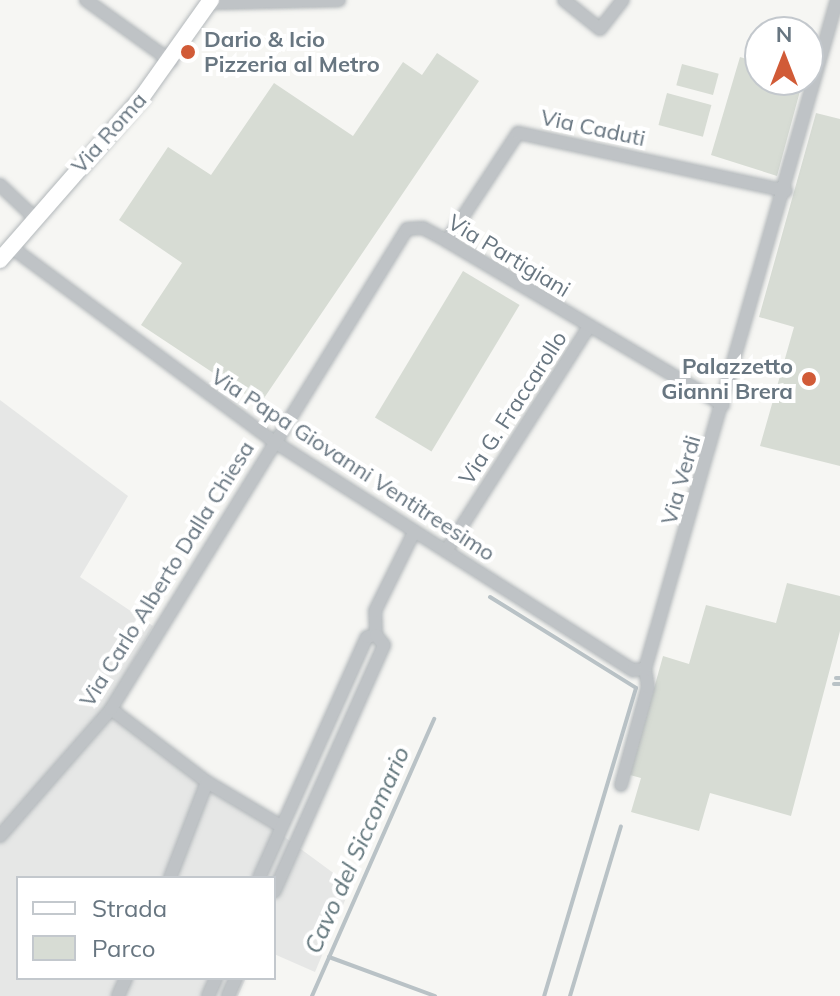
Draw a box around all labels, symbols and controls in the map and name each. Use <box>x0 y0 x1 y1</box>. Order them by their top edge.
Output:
north arrow <box>744 16 824 96</box>
text: N <box>776 20 792 48</box>
place label: Dario & Icio Pizzeria al Metro <box>204 26 380 78</box>
marker: Dario & Icio Pizzeria al Metro <box>179 43 197 61</box>
street label: Via Roma <box>66 87 152 179</box>
street label: Via Caduti <box>538 104 648 152</box>
street label: Via Partigiani <box>443 209 575 303</box>
street label: Via G. Fraccarollo <box>454 326 572 490</box>
place label: Palazzetto Gianni Brera <box>661 353 793 404</box>
street label: Via Papa Giovanni Ventitreesimo <box>206 363 500 567</box>
marker: Palazzetto Gianni Brera <box>800 370 818 388</box>
street label: Via Verdi <box>656 432 706 528</box>
street label: Via Carlo Alberto Dalla Chiesa <box>74 436 260 712</box>
water label: Cavo del Siccomario <box>298 742 416 958</box>
legend <box>16 876 276 980</box>
text: Strada <box>92 893 167 923</box>
text: Parco <box>92 933 155 963</box>

